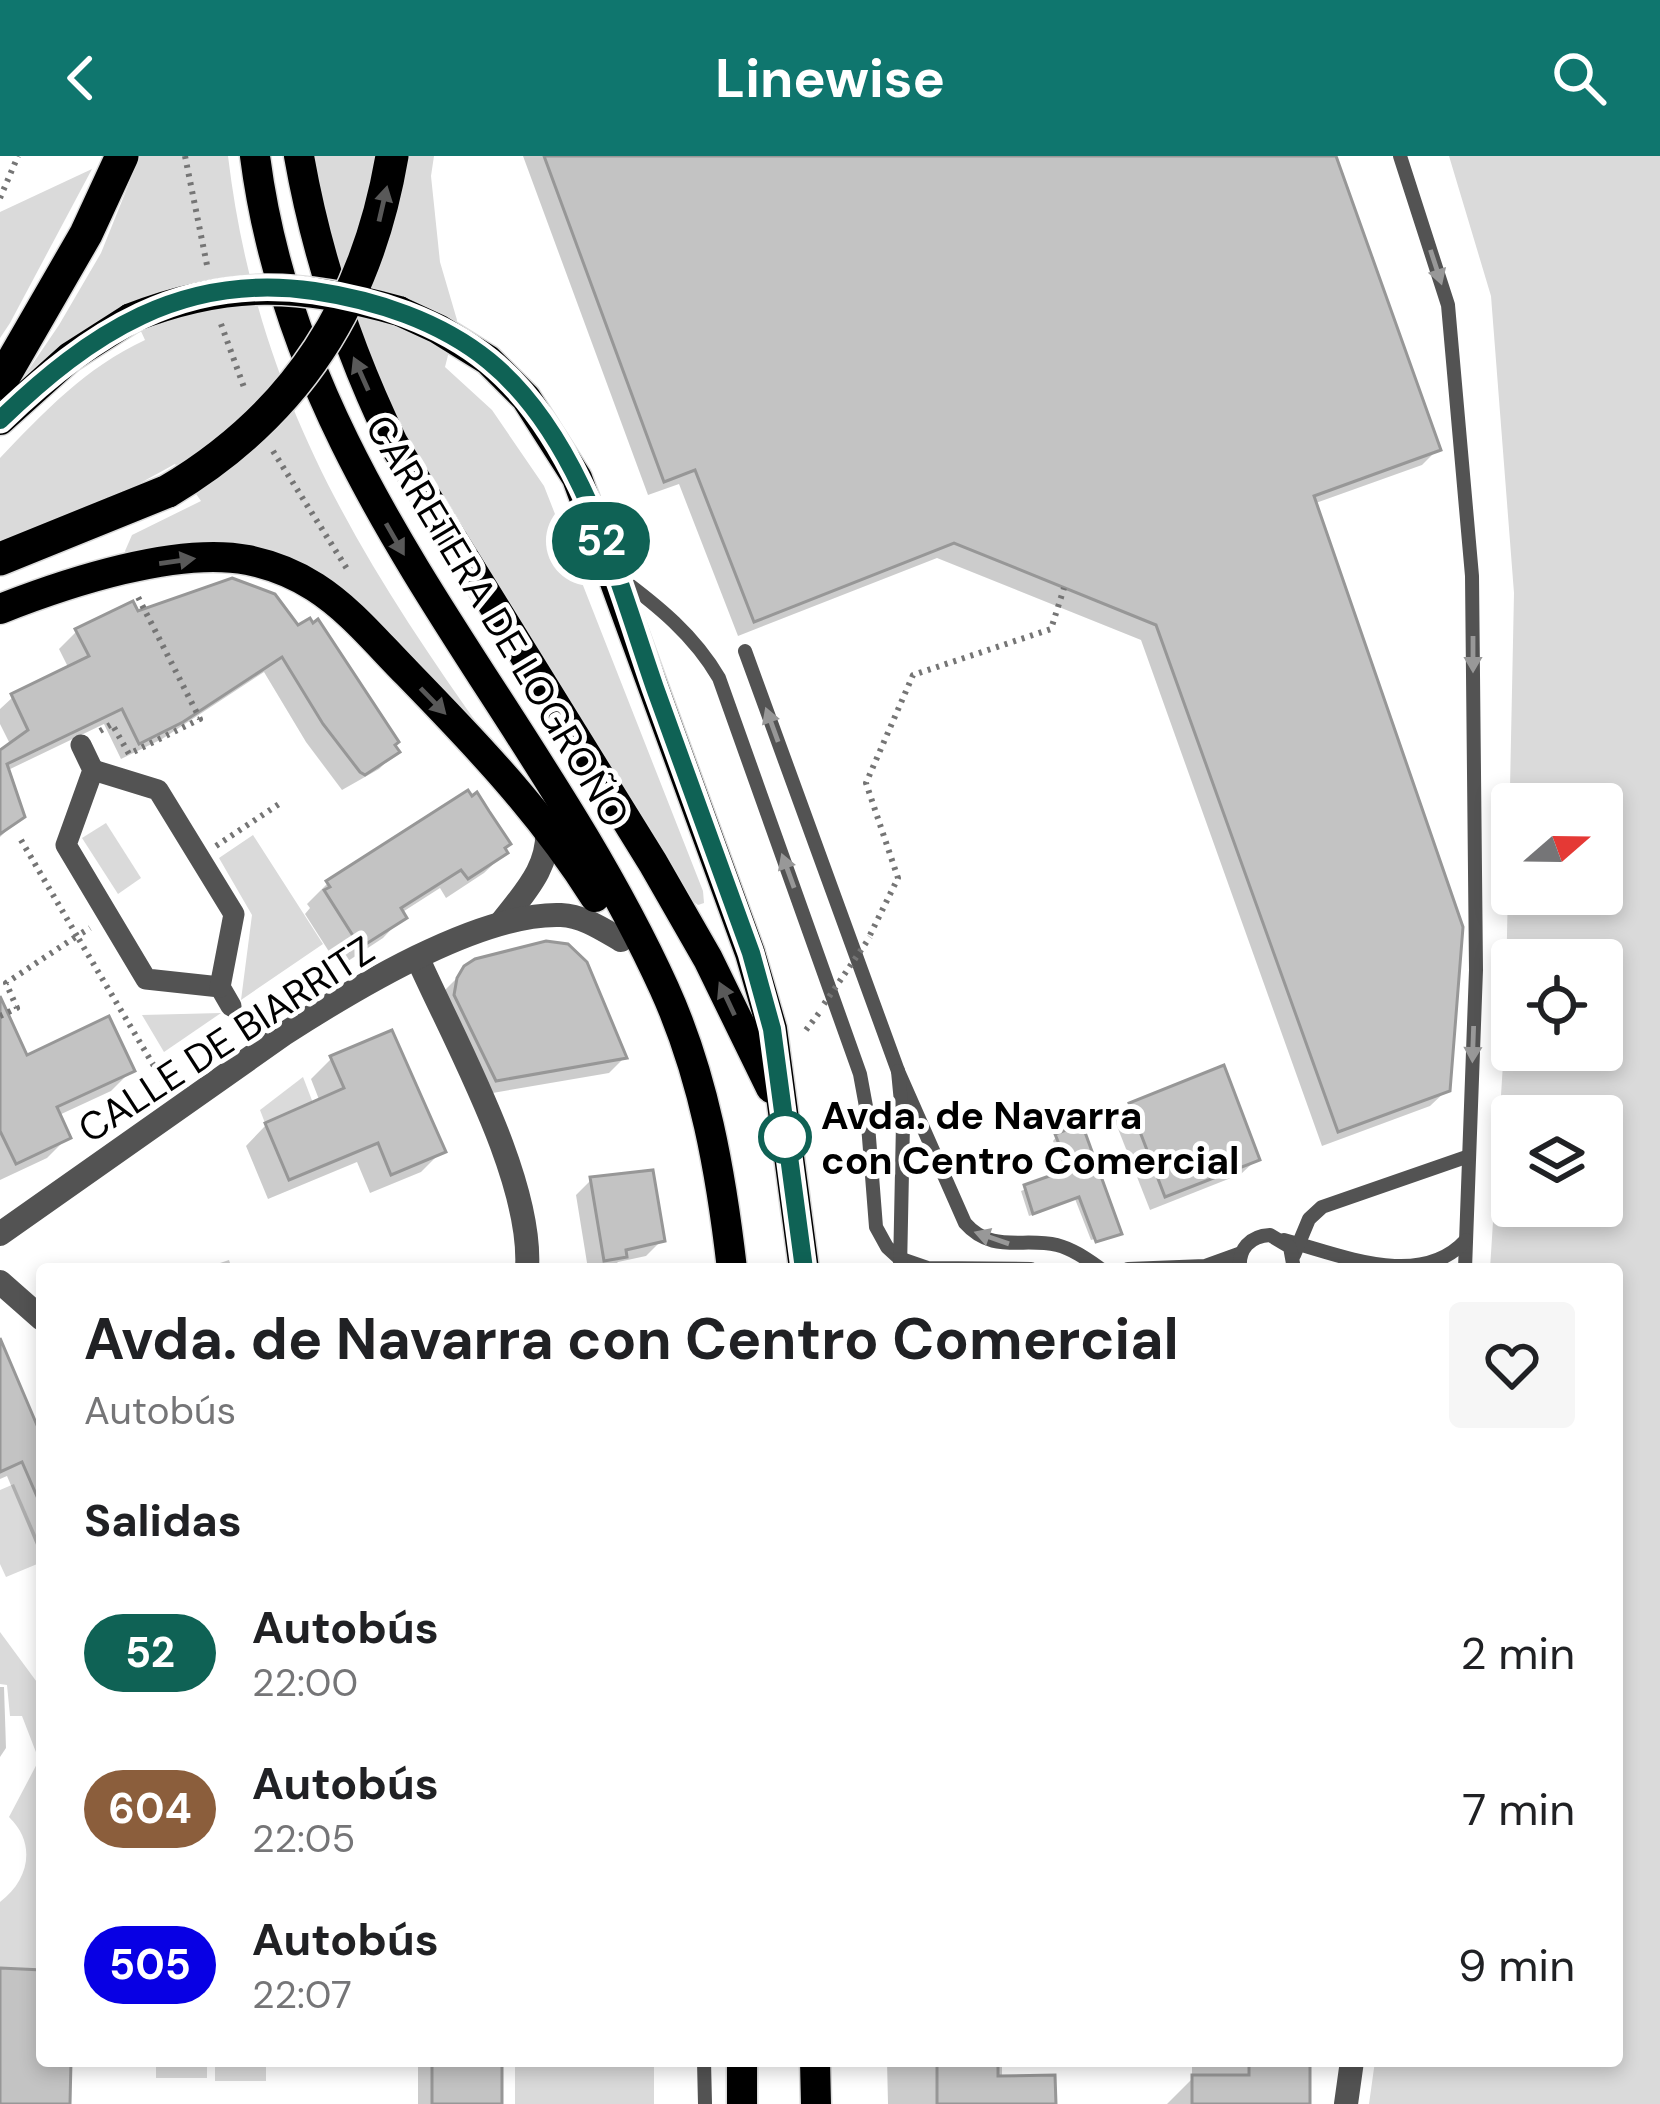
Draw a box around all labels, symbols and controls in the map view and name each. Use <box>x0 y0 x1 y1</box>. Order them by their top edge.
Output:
text: Linewise <box>715 43 945 114</box>
icon: back <box>48 45 114 111</box>
icon: search <box>1546 45 1612 111</box>
one-way arrow <box>374 186 393 223</box>
one-way arrow <box>1428 249 1446 286</box>
one-way arrow <box>350 356 370 391</box>
street label: CARRETERA DE LOGROÑO <box>354 406 641 837</box>
line badge: 52 <box>547 502 655 580</box>
text: 52 <box>576 513 626 568</box>
one-way arrow <box>384 522 405 557</box>
one-way arrow <box>159 552 197 571</box>
one-way arrow <box>1463 636 1483 674</box>
one-way arrow <box>419 686 447 715</box>
one-way arrow <box>762 706 780 742</box>
north arrow <box>1491 783 1623 915</box>
map controls <box>1491 783 1623 1227</box>
one-way arrow <box>778 853 796 889</box>
street label: CALLE DE BIARRITZ <box>69 925 384 1154</box>
button: locate <box>1491 939 1623 1071</box>
one-way arrow <box>717 981 737 1016</box>
one-way arrow <box>1463 1026 1482 1064</box>
place label: Avda. de Navarra con Centro Comercial <box>821 1090 1240 1186</box>
button: layers <box>1491 1095 1623 1227</box>
marker: Avda. de Navarra con Centro Comercial <box>760 1112 810 1162</box>
one-way arrow <box>973 1228 1009 1246</box>
text: Avda. de Navarra con Centro Comercial <box>84 1302 1179 1377</box>
button: heart <box>1449 1302 1575 1428</box>
text: Autobús <box>84 1385 236 1436</box>
text: Salidas <box>84 1491 242 1550</box>
text: Autobús <box>252 1598 439 1657</box>
text: 2 min <box>1460 1624 1575 1683</box>
text: 52 <box>125 1625 175 1680</box>
text: 22:00 <box>252 1657 358 1708</box>
text: Autobús <box>252 1754 439 1813</box>
text: 7 min <box>1462 1780 1575 1839</box>
text: 604 <box>108 1781 192 1836</box>
text: 22:05 <box>252 1813 355 1864</box>
text: Autobús <box>252 1910 439 1969</box>
text: 9 min <box>1458 1936 1575 1995</box>
text: 505 <box>109 1937 191 1992</box>
text: 22:07 <box>252 1969 352 2020</box>

